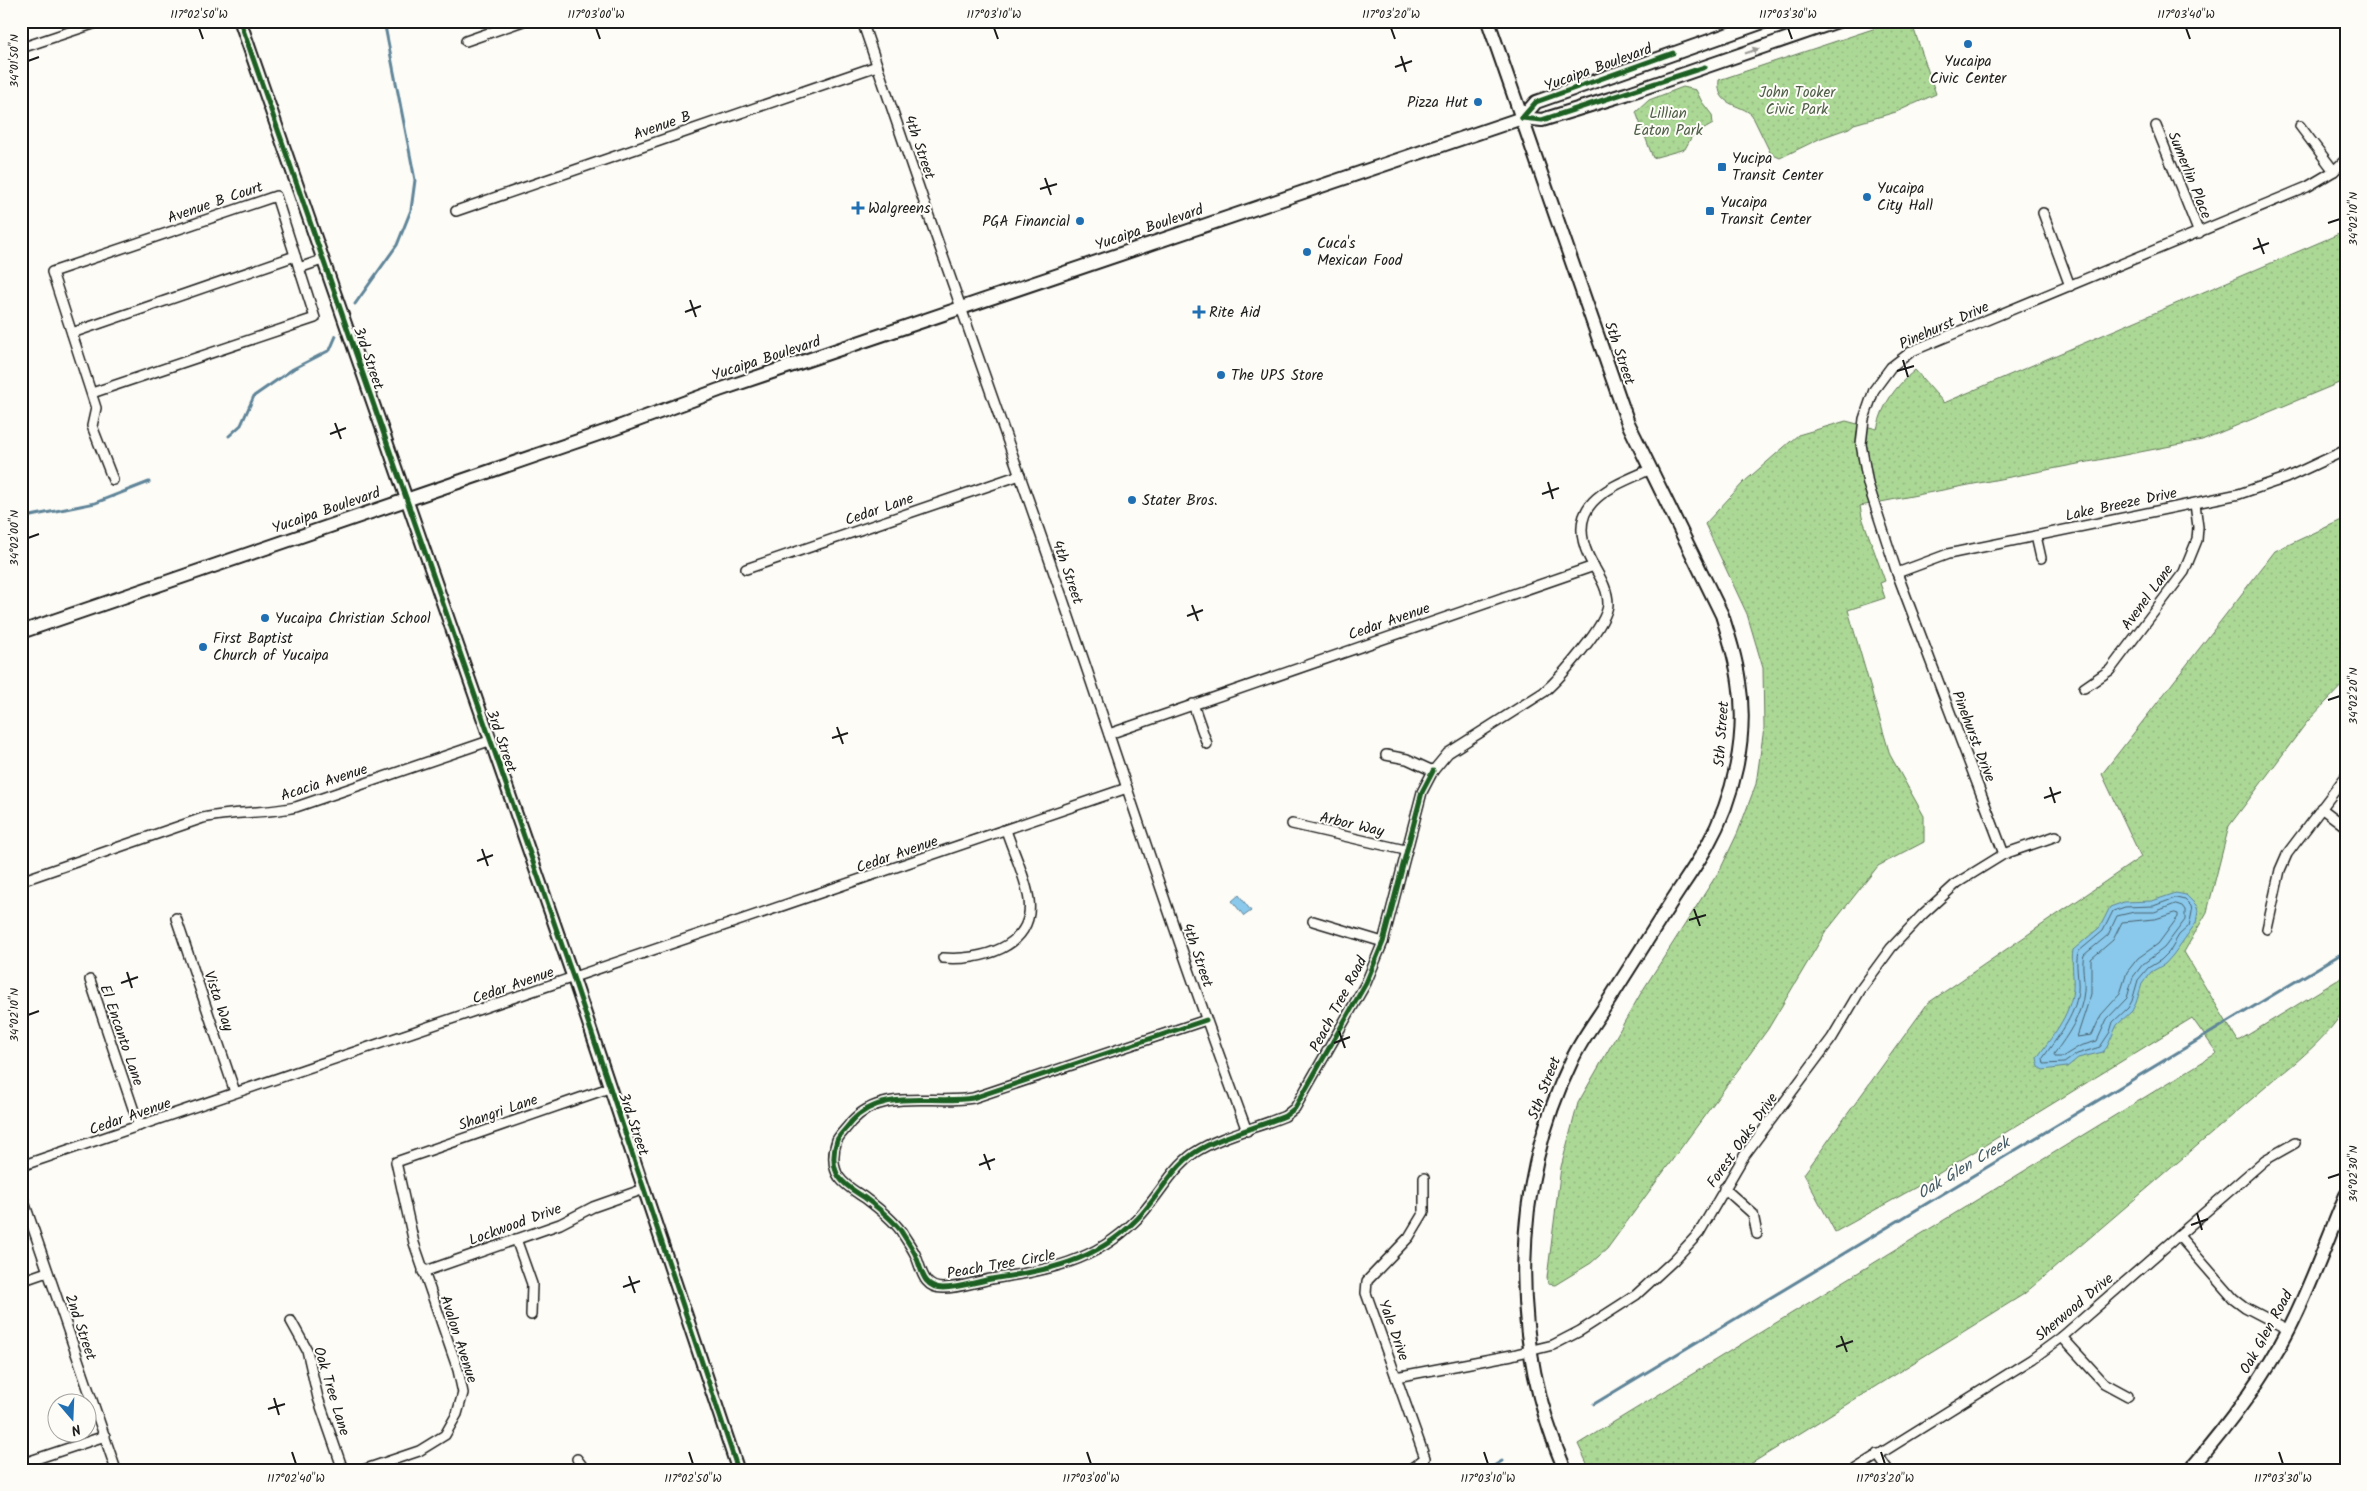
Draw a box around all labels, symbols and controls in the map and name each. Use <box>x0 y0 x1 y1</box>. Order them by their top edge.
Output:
text: 117°02'50"W <box>170 5 228 24</box>
text: 117°03'00"W <box>567 5 625 24</box>
text: 117°03'10"W <box>967 5 1021 24</box>
text: 117°03'20"W <box>1362 5 1420 24</box>
text: 117°03'30"W <box>1759 5 1817 24</box>
text: 117°03'40"W <box>2157 5 2215 24</box>
text: 34°01'50"N <box>5 34 24 88</box>
street label: Yucaipa Boulevard <box>1541 37 1656 99</box>
marker: Yucaipa Civic Center <box>1962 38 1974 50</box>
one-way arrow <box>1744 47 1759 54</box>
place label: Yucaipa Civic Center <box>1930 50 2007 91</box>
park label: John Tooker Civic Park <box>1759 81 1836 122</box>
place label: Pizza Hut <box>1407 91 1468 115</box>
marker: Pizza Hut <box>1472 96 1484 108</box>
park label: Lillian Eaton Park <box>1633 102 1704 143</box>
street label: Avenue B <box>630 105 694 147</box>
street label: 4th Street <box>897 112 941 183</box>
street label: Sumerlin Place <box>2161 128 2218 223</box>
place label: Yucipa Transit Center <box>1732 147 1824 188</box>
marker: Yucipa Transit Center <box>1716 161 1728 173</box>
street label: Avenue B Court <box>164 175 266 230</box>
place label: Yucaipa City Hall <box>1877 177 1933 218</box>
place label: Yucaipa Transit Center <box>1720 191 1812 232</box>
marker: Yucaipa City Hall <box>1861 191 1873 203</box>
text: 34°02'10"N <box>2344 192 2363 246</box>
place label: Walgreens <box>868 197 931 221</box>
street label: Yucaipa Boulevard <box>1092 198 1207 258</box>
marker: Walgreens <box>852 202 864 214</box>
marker: Yucaipa Transit Center <box>1704 205 1716 217</box>
place label: PGA Financial <box>982 210 1070 234</box>
marker: PGA Financial <box>1074 215 1086 227</box>
place label: Cuca's Mexican Food <box>1317 232 1403 273</box>
marker: Cuca's Mexican Food <box>1301 246 1313 258</box>
street label: Pinehurst Drive <box>1896 295 1993 356</box>
place label: Rite Aid <box>1209 301 1261 325</box>
marker: Rite Aid <box>1193 306 1205 318</box>
street label: 5th Street <box>1597 318 1641 389</box>
street label: 3rd Street <box>346 324 390 393</box>
street label: Yucaipa Boulevard <box>709 330 824 388</box>
place label: The UPS Store <box>1231 364 1323 388</box>
marker: The UPS Store <box>1215 369 1227 381</box>
street label: Yucaipa Boulevard <box>269 481 384 541</box>
street label: Lake Breeze Drive <box>2063 481 2180 529</box>
street label: Cedar Lane <box>842 487 917 533</box>
place label: Stater Bros. <box>1142 489 1218 513</box>
marker: Stater Bros. <box>1126 494 1138 506</box>
text: 34°02'00"N <box>5 510 24 566</box>
street label: 4th Street <box>1045 537 1089 608</box>
street label: Avenel Lane <box>2116 559 2180 636</box>
street label: Cedar Avenue <box>1345 597 1434 647</box>
place label: Yucaipa Christian School <box>275 607 431 631</box>
marker: Yucaipa Christian School <box>259 612 271 624</box>
place label: First Baptist Church of Yucaipa <box>213 627 329 668</box>
marker: First Baptist Church of Yucaipa <box>197 641 209 653</box>
text: 34°02'20"N <box>2344 667 2363 725</box>
street label: Pinehurst Drive <box>1945 687 2002 786</box>
street label: 5th Street <box>1708 700 1736 768</box>
street label: 3rd Street <box>479 707 523 776</box>
street label: Acacia Avenue <box>278 758 371 808</box>
street label: Arbor Way <box>1317 806 1387 844</box>
street label: Cedar Avenue <box>853 830 942 880</box>
street label: 4th Street <box>1175 920 1219 991</box>
street label: Peach Tree Road <box>1304 952 1374 1057</box>
street label: Cedar Avenue <box>469 961 558 1011</box>
street label: Vista Way <box>197 968 240 1036</box>
street label: El Encanto Lane <box>93 982 150 1089</box>
text: 34°02'10"N <box>5 988 24 1042</box>
street label: 5th Street <box>1522 1053 1568 1123</box>
street label: Shangri Lane <box>455 1088 542 1138</box>
street label: Forest Oaks Drive <box>1701 1088 1785 1193</box>
street label: 3rd Street <box>611 1090 655 1159</box>
street label: Cedar Avenue <box>86 1092 175 1142</box>
water label: Oak Glen Creek <box>1913 1130 2017 1206</box>
text: 34°02'30"N <box>2344 1145 2363 1203</box>
street label: Lockwood Drive <box>466 1197 565 1253</box>
street label: Peach Tree Circle <box>945 1244 1058 1286</box>
street label: Sherwood Drive <box>2030 1267 2119 1348</box>
street label: Oak Glen Road <box>2234 1286 2300 1379</box>
street label: 2nd Street <box>58 1291 103 1364</box>
street label: Avalon Avenue <box>433 1292 484 1387</box>
street label: Yale Drive <box>1371 1296 1415 1364</box>
street label: Oak Tree Lane <box>306 1344 356 1439</box>
north arrow <box>48 1394 98 1444</box>
text: N <box>68 1418 84 1441</box>
text: 117°02'40"W <box>267 1469 325 1488</box>
text: 117°02'50"W <box>664 1469 722 1488</box>
text: 117°03'00"W <box>1062 1469 1120 1488</box>
text: 117°03'10"W <box>1461 1469 1515 1488</box>
text: 117°03'20"W <box>1856 1469 1914 1488</box>
text: 117°03'30"W <box>2254 1469 2312 1488</box>

